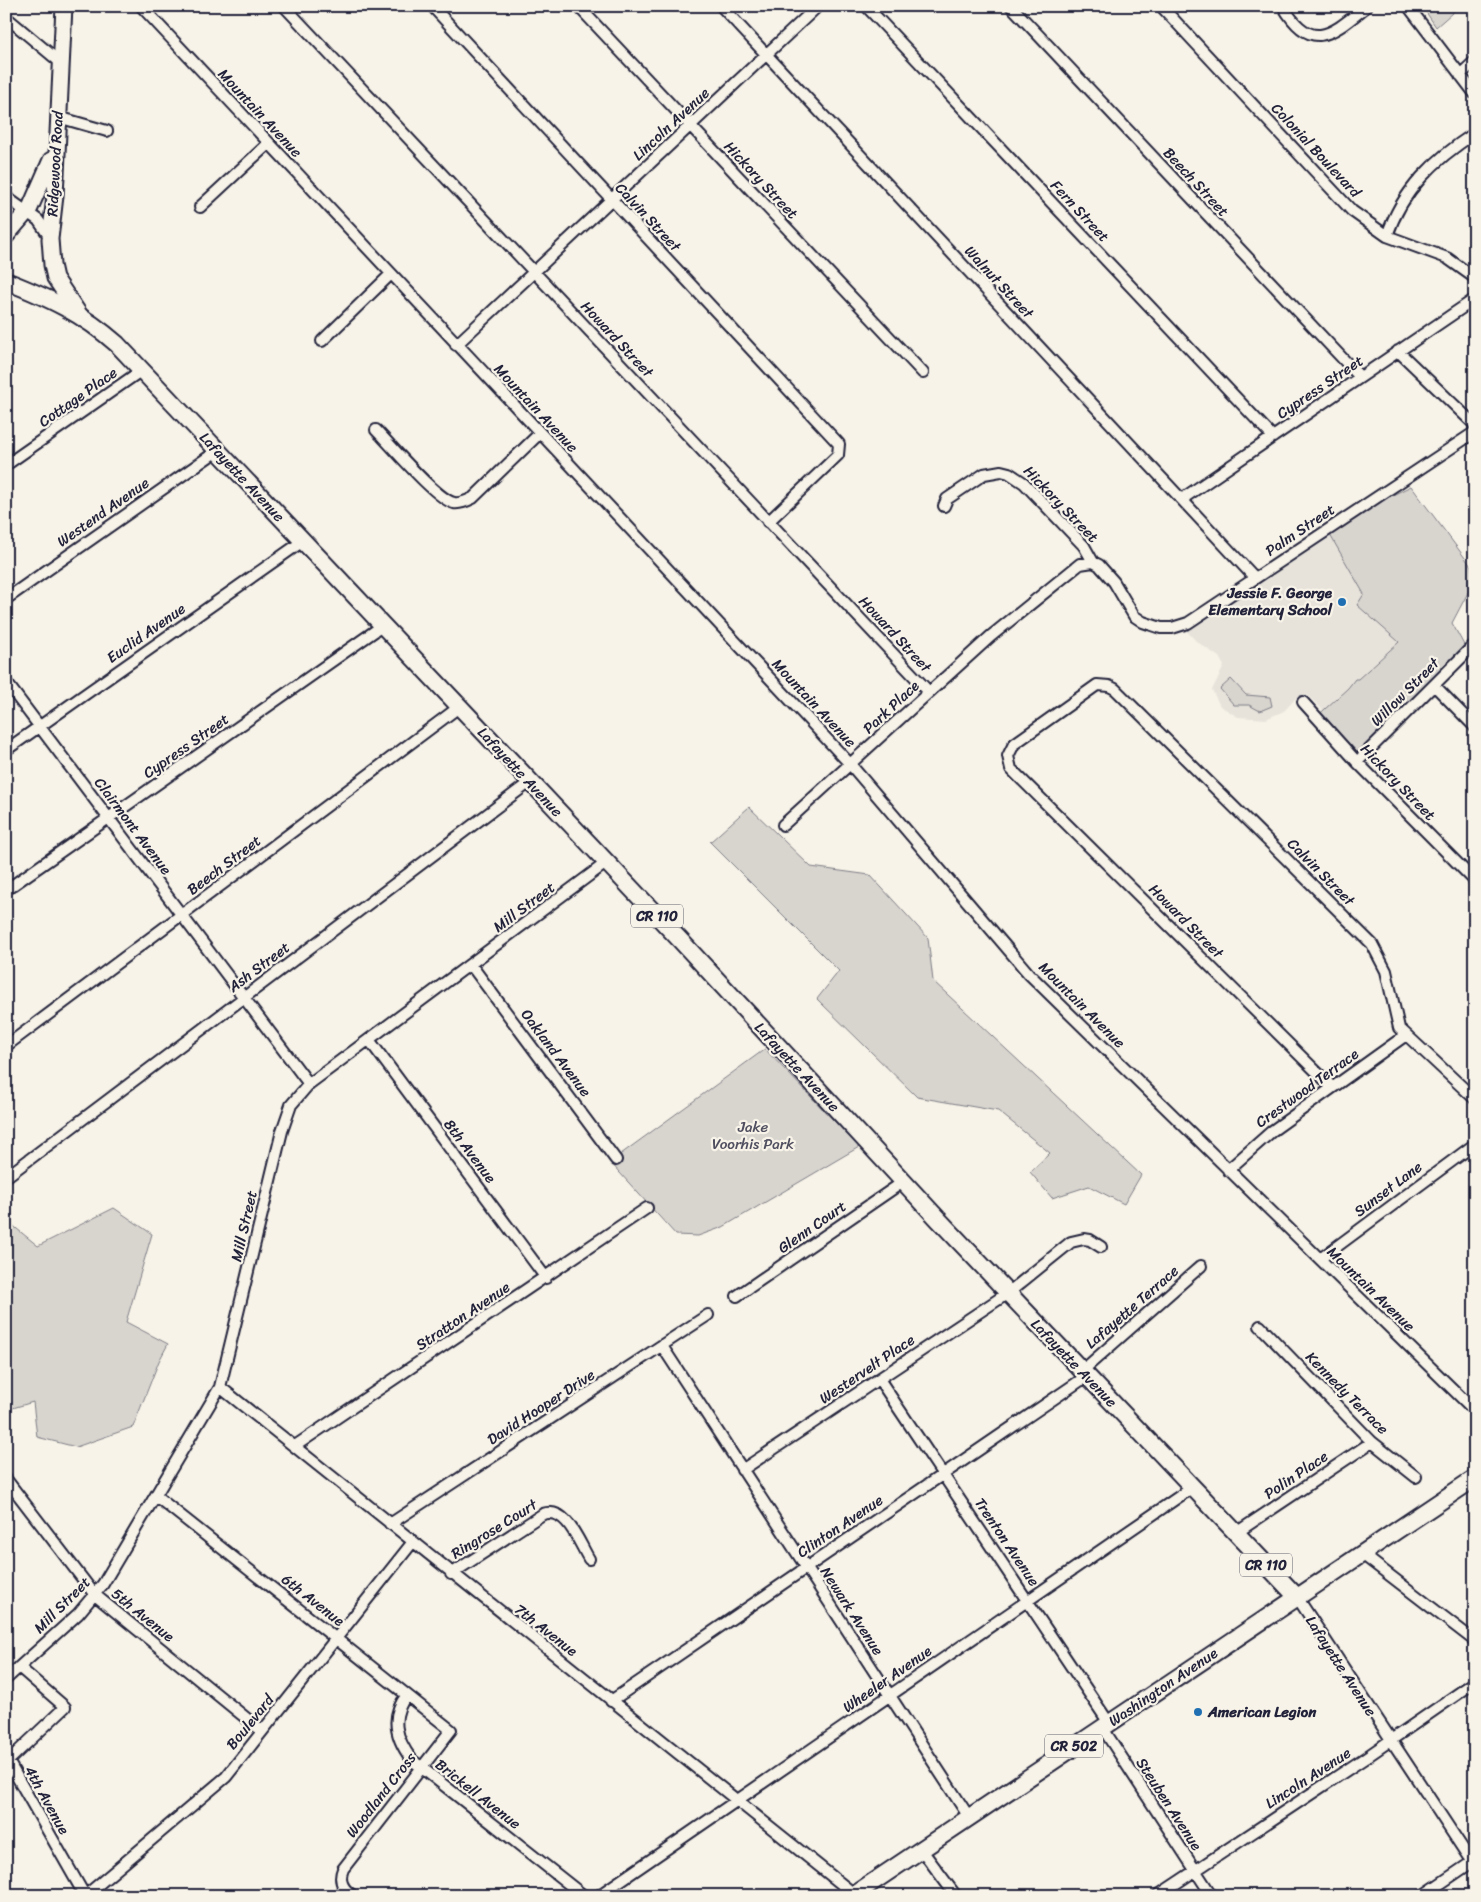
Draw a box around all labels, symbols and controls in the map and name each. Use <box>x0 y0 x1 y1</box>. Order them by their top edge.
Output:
street label: Mountain Avenue <box>211 62 309 164</box>
street label: Lincoln Avenue <box>626 81 716 167</box>
street label: Colonial Boulevard <box>1265 96 1368 204</box>
street label: Ridgewood Road <box>39 109 71 218</box>
street label: Hickory Street <box>717 135 805 226</box>
street label: Beech Street <box>1157 141 1236 223</box>
street label: Fern Street <box>1044 174 1116 249</box>
street label: Calvin Street <box>609 176 688 259</box>
street label: Walnut Street <box>958 239 1041 325</box>
street label: Howard Street <box>574 294 660 384</box>
street label: Cypress Street <box>1271 348 1369 426</box>
street label: Mountain Avenue <box>487 357 585 459</box>
street label: Cottage Place <box>33 360 123 434</box>
street label: Lafayette Avenue <box>193 426 291 528</box>
street label: Hickory Street <box>1017 459 1105 549</box>
street label: Westend Avenue <box>51 470 155 554</box>
street label: Palm Street <box>1260 497 1341 563</box>
place label: Jessie F. George Elementary School <box>1208 580 1333 623</box>
street label: Howard Street <box>852 589 938 679</box>
street label: Euclid Avenue <box>101 596 191 670</box>
marker: Jessie F. George Elementary School <box>1336 596 1348 608</box>
street label: Willow Street <box>1364 651 1446 733</box>
street label: Mountain Avenue <box>765 652 863 754</box>
street label: Park Place <box>857 674 925 740</box>
street label: Cypress Street <box>137 706 235 785</box>
street label: Lafayette Avenue <box>471 721 569 823</box>
street label: Hickory Street <box>1354 737 1442 827</box>
street label: Clairmont Avenue <box>87 772 179 880</box>
street label: Beech Street <box>181 828 267 902</box>
street label: Calvin Street <box>1281 832 1362 913</box>
street label: Mill Street <box>487 875 561 939</box>
street label: Howard Street <box>1142 877 1230 965</box>
road number: CR 110 <box>631 904 683 928</box>
street label: Ash Street <box>222 935 296 1000</box>
street label: Mountain Avenue <box>1032 955 1132 1055</box>
street label: Oakland Avenue <box>514 1003 598 1103</box>
street label: Lafayette Avenue <box>748 1016 846 1118</box>
street label: Crestwood Terrace <box>1250 1041 1364 1135</box>
street label: 8th Avenue <box>437 1113 503 1189</box>
park label: Jake Voorhis Park <box>712 1114 794 1157</box>
street label: Sunset Lane <box>1348 1154 1428 1224</box>
street label: Mill Street <box>223 1187 265 1264</box>
street label: Glenn Court <box>772 1193 852 1260</box>
street label: Mountain Avenue <box>1321 1240 1421 1338</box>
street label: Lafayette Terrace <box>1079 1259 1185 1355</box>
street label: Stratton Avenue <box>410 1274 516 1357</box>
street label: Lafayette Avenue <box>1024 1312 1124 1414</box>
street label: Westervelt Place <box>814 1327 921 1411</box>
street label: Kennedy Terrace <box>1299 1345 1395 1441</box>
street label: David Hooper Drive <box>482 1362 601 1452</box>
street label: Polin Place <box>1258 1444 1334 1506</box>
street label: Clinton Avenue <box>792 1487 889 1565</box>
street label: Ringrose Court <box>446 1492 543 1566</box>
street label: Trenton Avenue <box>968 1492 1047 1592</box>
road number: CR 110 <box>1240 1554 1292 1576</box>
street label: Newark Avenue <box>813 1561 891 1661</box>
street label: 6th Avenue <box>276 1567 350 1633</box>
street label: Mill Street <box>27 1570 97 1640</box>
street label: 5th Avenue <box>106 1581 180 1649</box>
street label: 7th Avenue <box>509 1597 583 1663</box>
street label: Lafayette Avenue <box>1299 1610 1384 1722</box>
street label: Wheeler Avenue <box>837 1638 937 1720</box>
street label: Washington Avenue <box>1103 1641 1223 1733</box>
street label: Boulevard <box>219 1688 281 1756</box>
place label: American Legion <box>1207 1699 1317 1725</box>
marker: American Legion <box>1192 1706 1204 1718</box>
road number: CR 502 <box>1045 1734 1103 1758</box>
street label: Lincoln Avenue <box>1260 1740 1357 1816</box>
street label: Woodland Cross <box>339 1746 423 1843</box>
street label: Brickell Avenue <box>429 1752 527 1836</box>
street label: Steuben Avenue <box>1129 1752 1209 1856</box>
street label: 4th Avenue <box>17 1761 77 1839</box>

